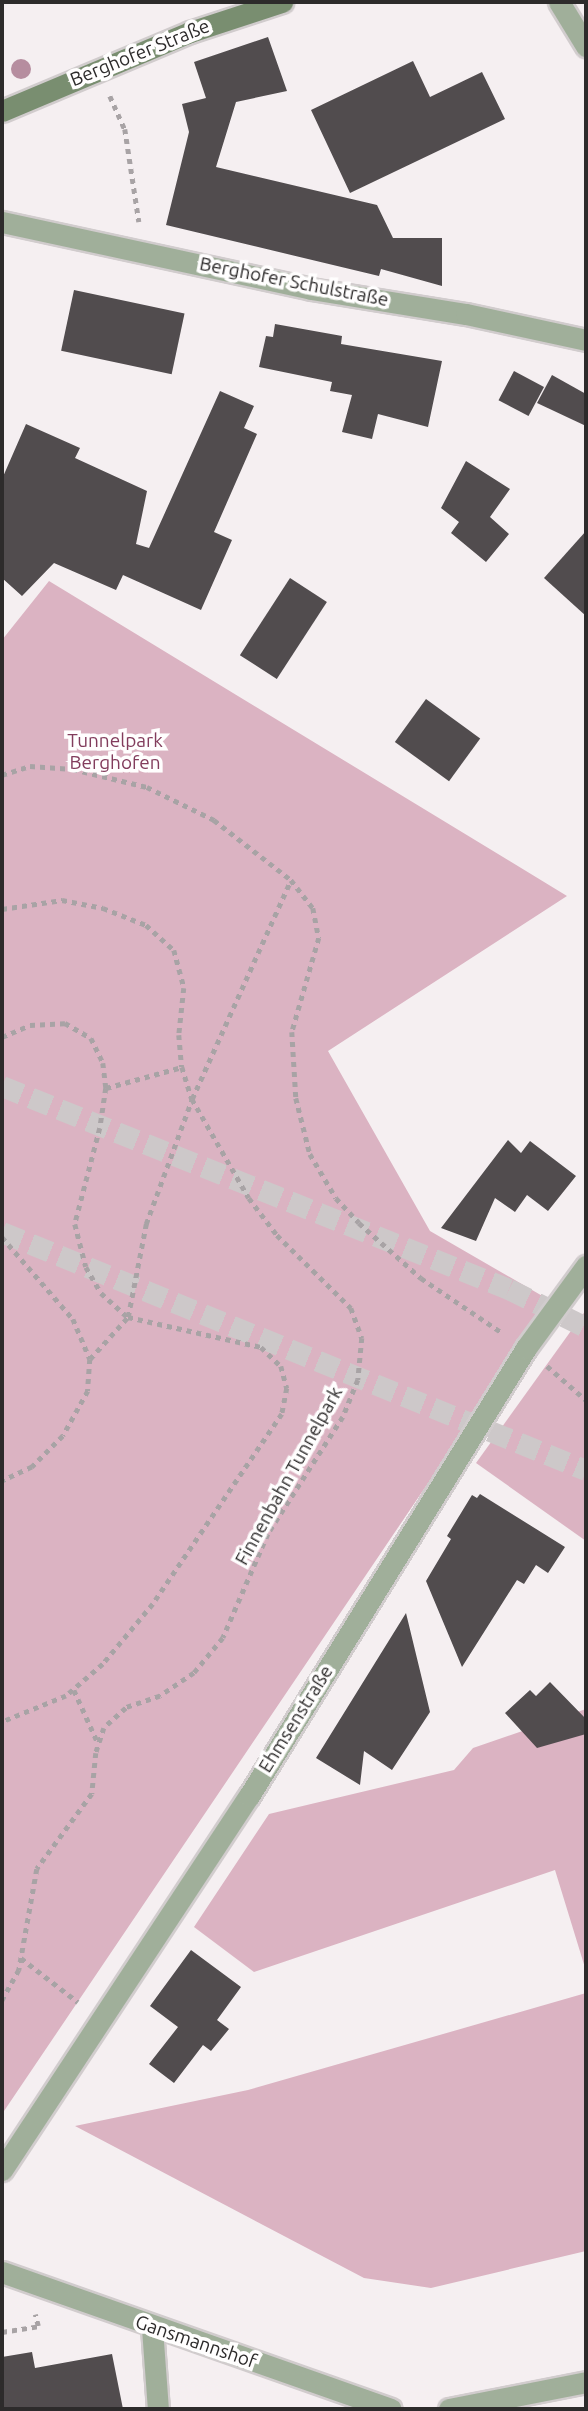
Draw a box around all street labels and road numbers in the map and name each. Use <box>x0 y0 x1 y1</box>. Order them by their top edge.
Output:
street label: Berghofer Straße <box>67 15 213 91</box>
street label: Berghofer Schulstraße <box>198 252 390 312</box>
street label: Finnenbahn Tunnelpark <box>230 1383 348 1569</box>
street label: Ehmsenstraße <box>254 1661 338 1777</box>
street label: Gansmannshof <box>132 2311 260 2373</box>

